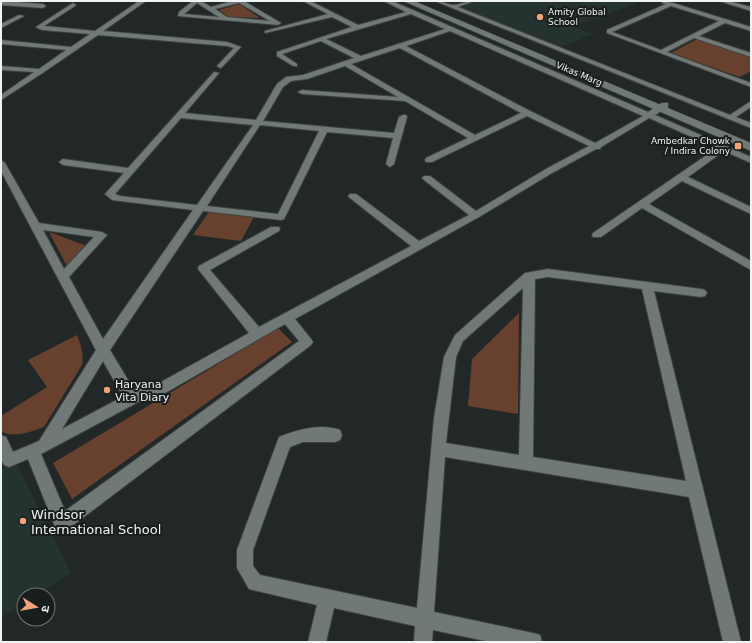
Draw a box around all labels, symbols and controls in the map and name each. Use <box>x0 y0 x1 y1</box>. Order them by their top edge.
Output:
place label: Amity Global School <box>548 7 606 27</box>
marker: Amity Global School <box>535 12 545 22</box>
street label: Vikas Marg <box>554 60 604 88</box>
place label: Ambedkar Chowk / Indira Colony <box>651 136 731 156</box>
marker: Ambedkar Chowk / Indira Colony <box>733 141 743 151</box>
place label: Haryana Vita Diary <box>115 378 170 404</box>
marker: Haryana Vita Diary <box>102 385 112 395</box>
place label: Windsor International School <box>31 507 161 537</box>
marker: Windsor International School <box>18 516 28 526</box>
north arrow <box>16 587 56 627</box>
text: उ <box>38 604 52 614</box>

